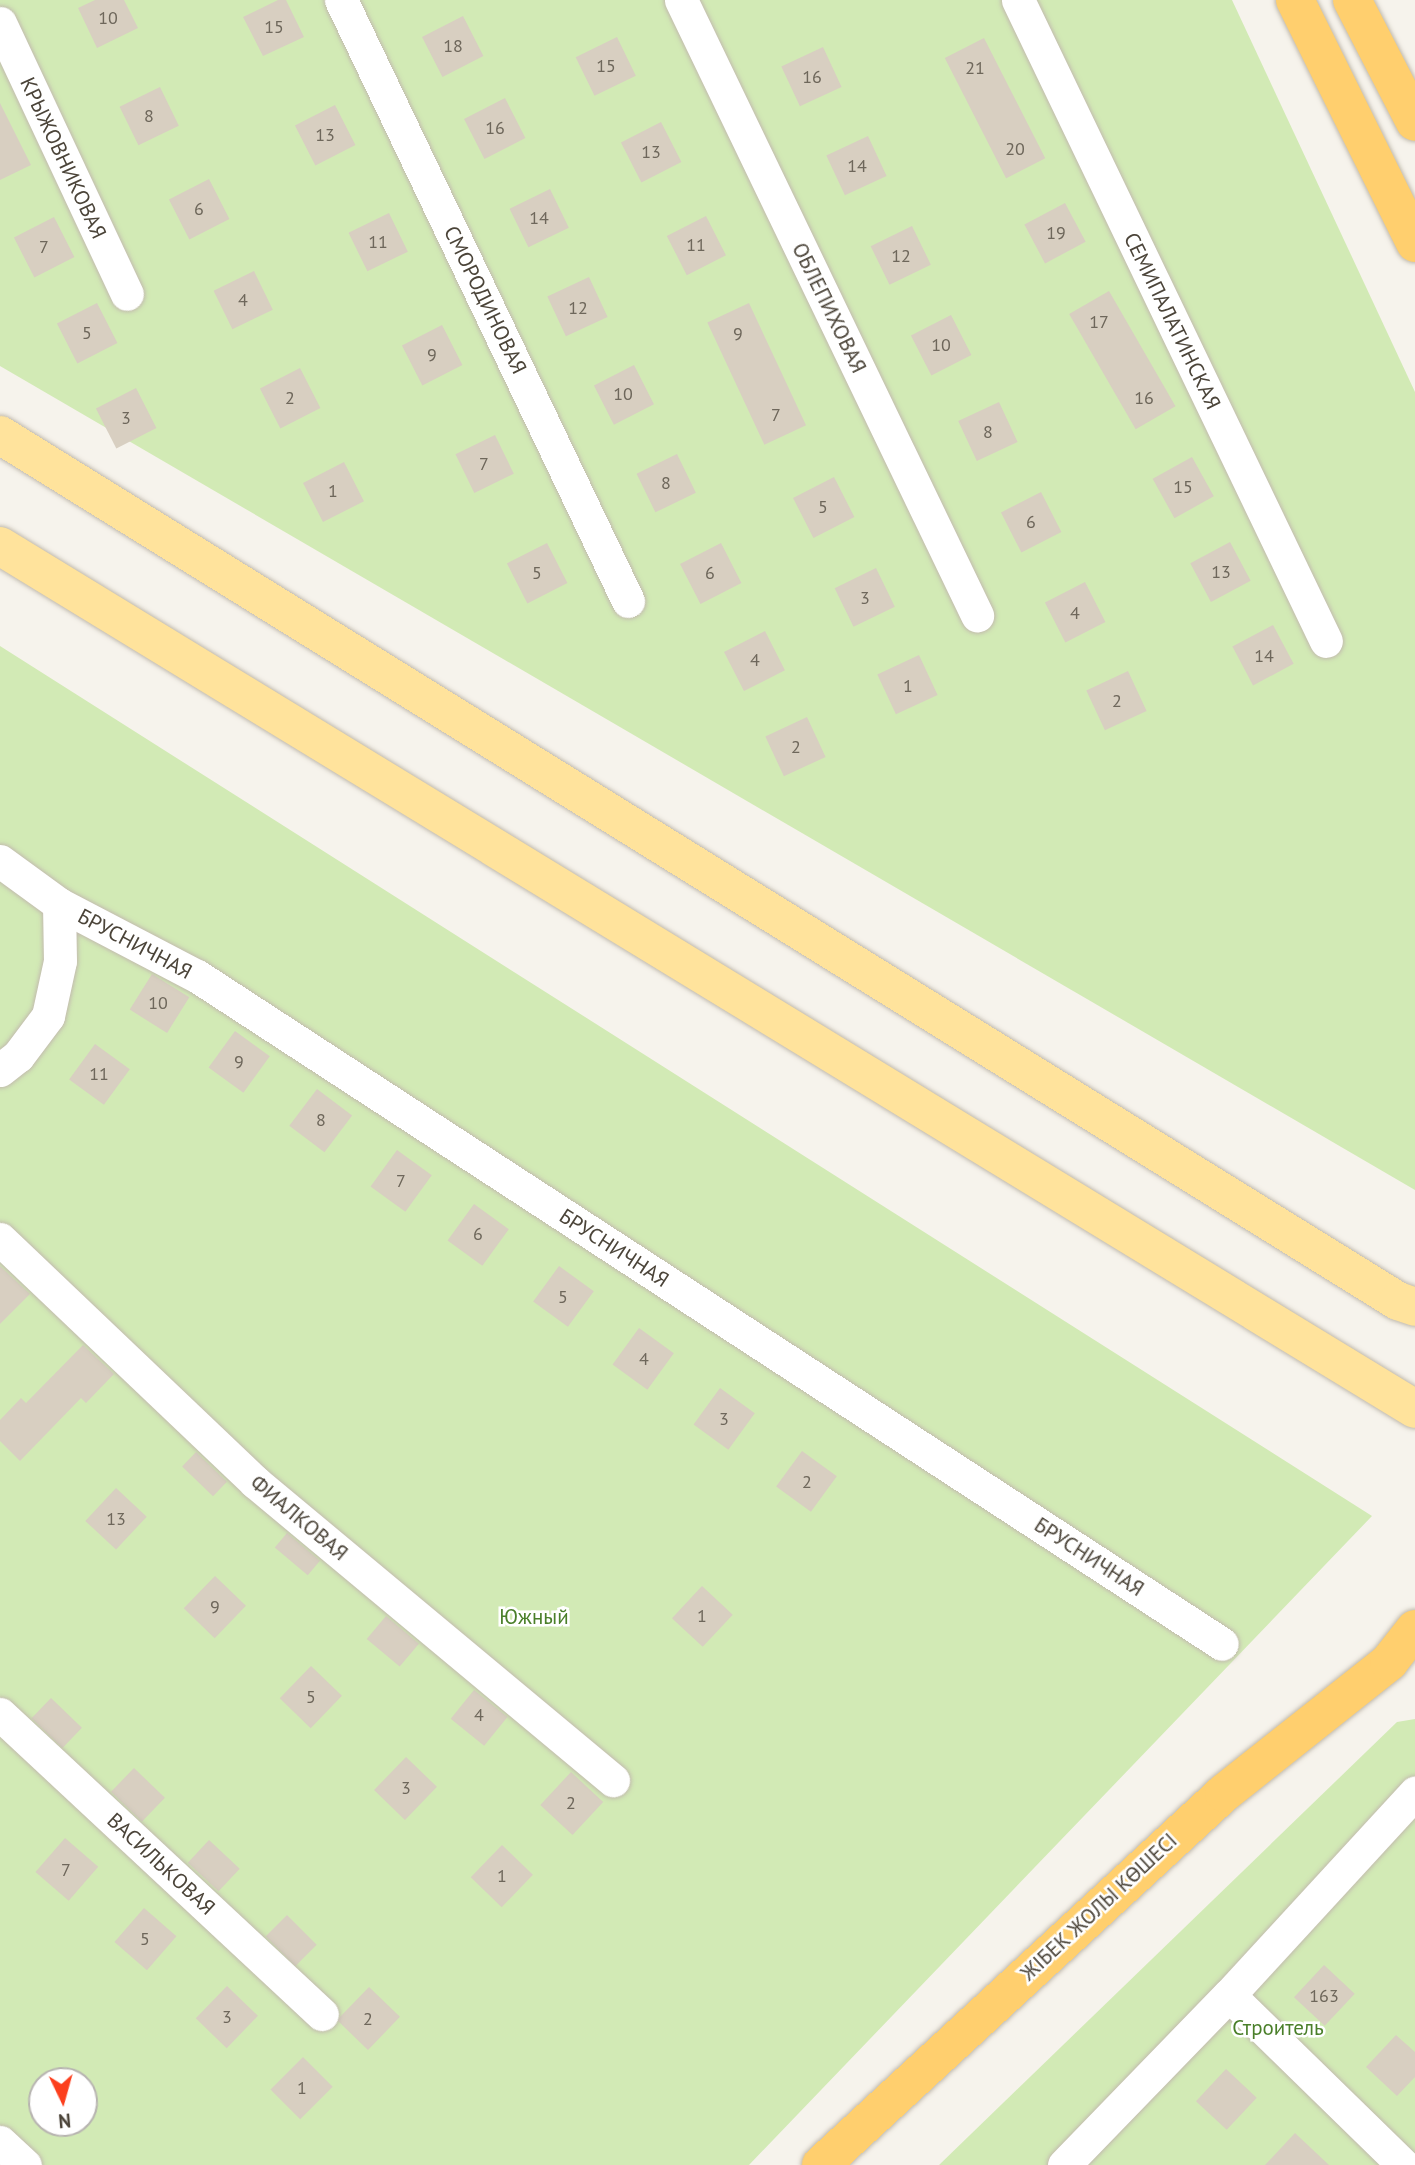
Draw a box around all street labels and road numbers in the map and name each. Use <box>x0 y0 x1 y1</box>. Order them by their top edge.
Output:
street label: КРЫЖОВНИКОВАЯ <box>14 73 112 243</box>
street label: СМОРОДИНОВАЯ <box>438 222 532 378</box>
street label: СЕМИПАЛАТИНСКАЯ <box>1118 229 1226 413</box>
street label: ОБЛЕПИХОВАЯ <box>787 239 871 377</box>
street label: БРУСНИЧНАЯ <box>74 903 196 985</box>
street label: БРУСНИЧНАЯ <box>555 1203 673 1293</box>
street label: ФИАЛКОВАЯ <box>245 1470 353 1566</box>
street label: БРУСНИЧНАЯ <box>1030 1512 1148 1602</box>
street label: ВАСИЛЬКОВАЯ <box>102 1808 220 1920</box>
street label: ЖІБЕК ЖОЛЫ КӨШЕСІ <box>1016 1828 1182 1986</box>

